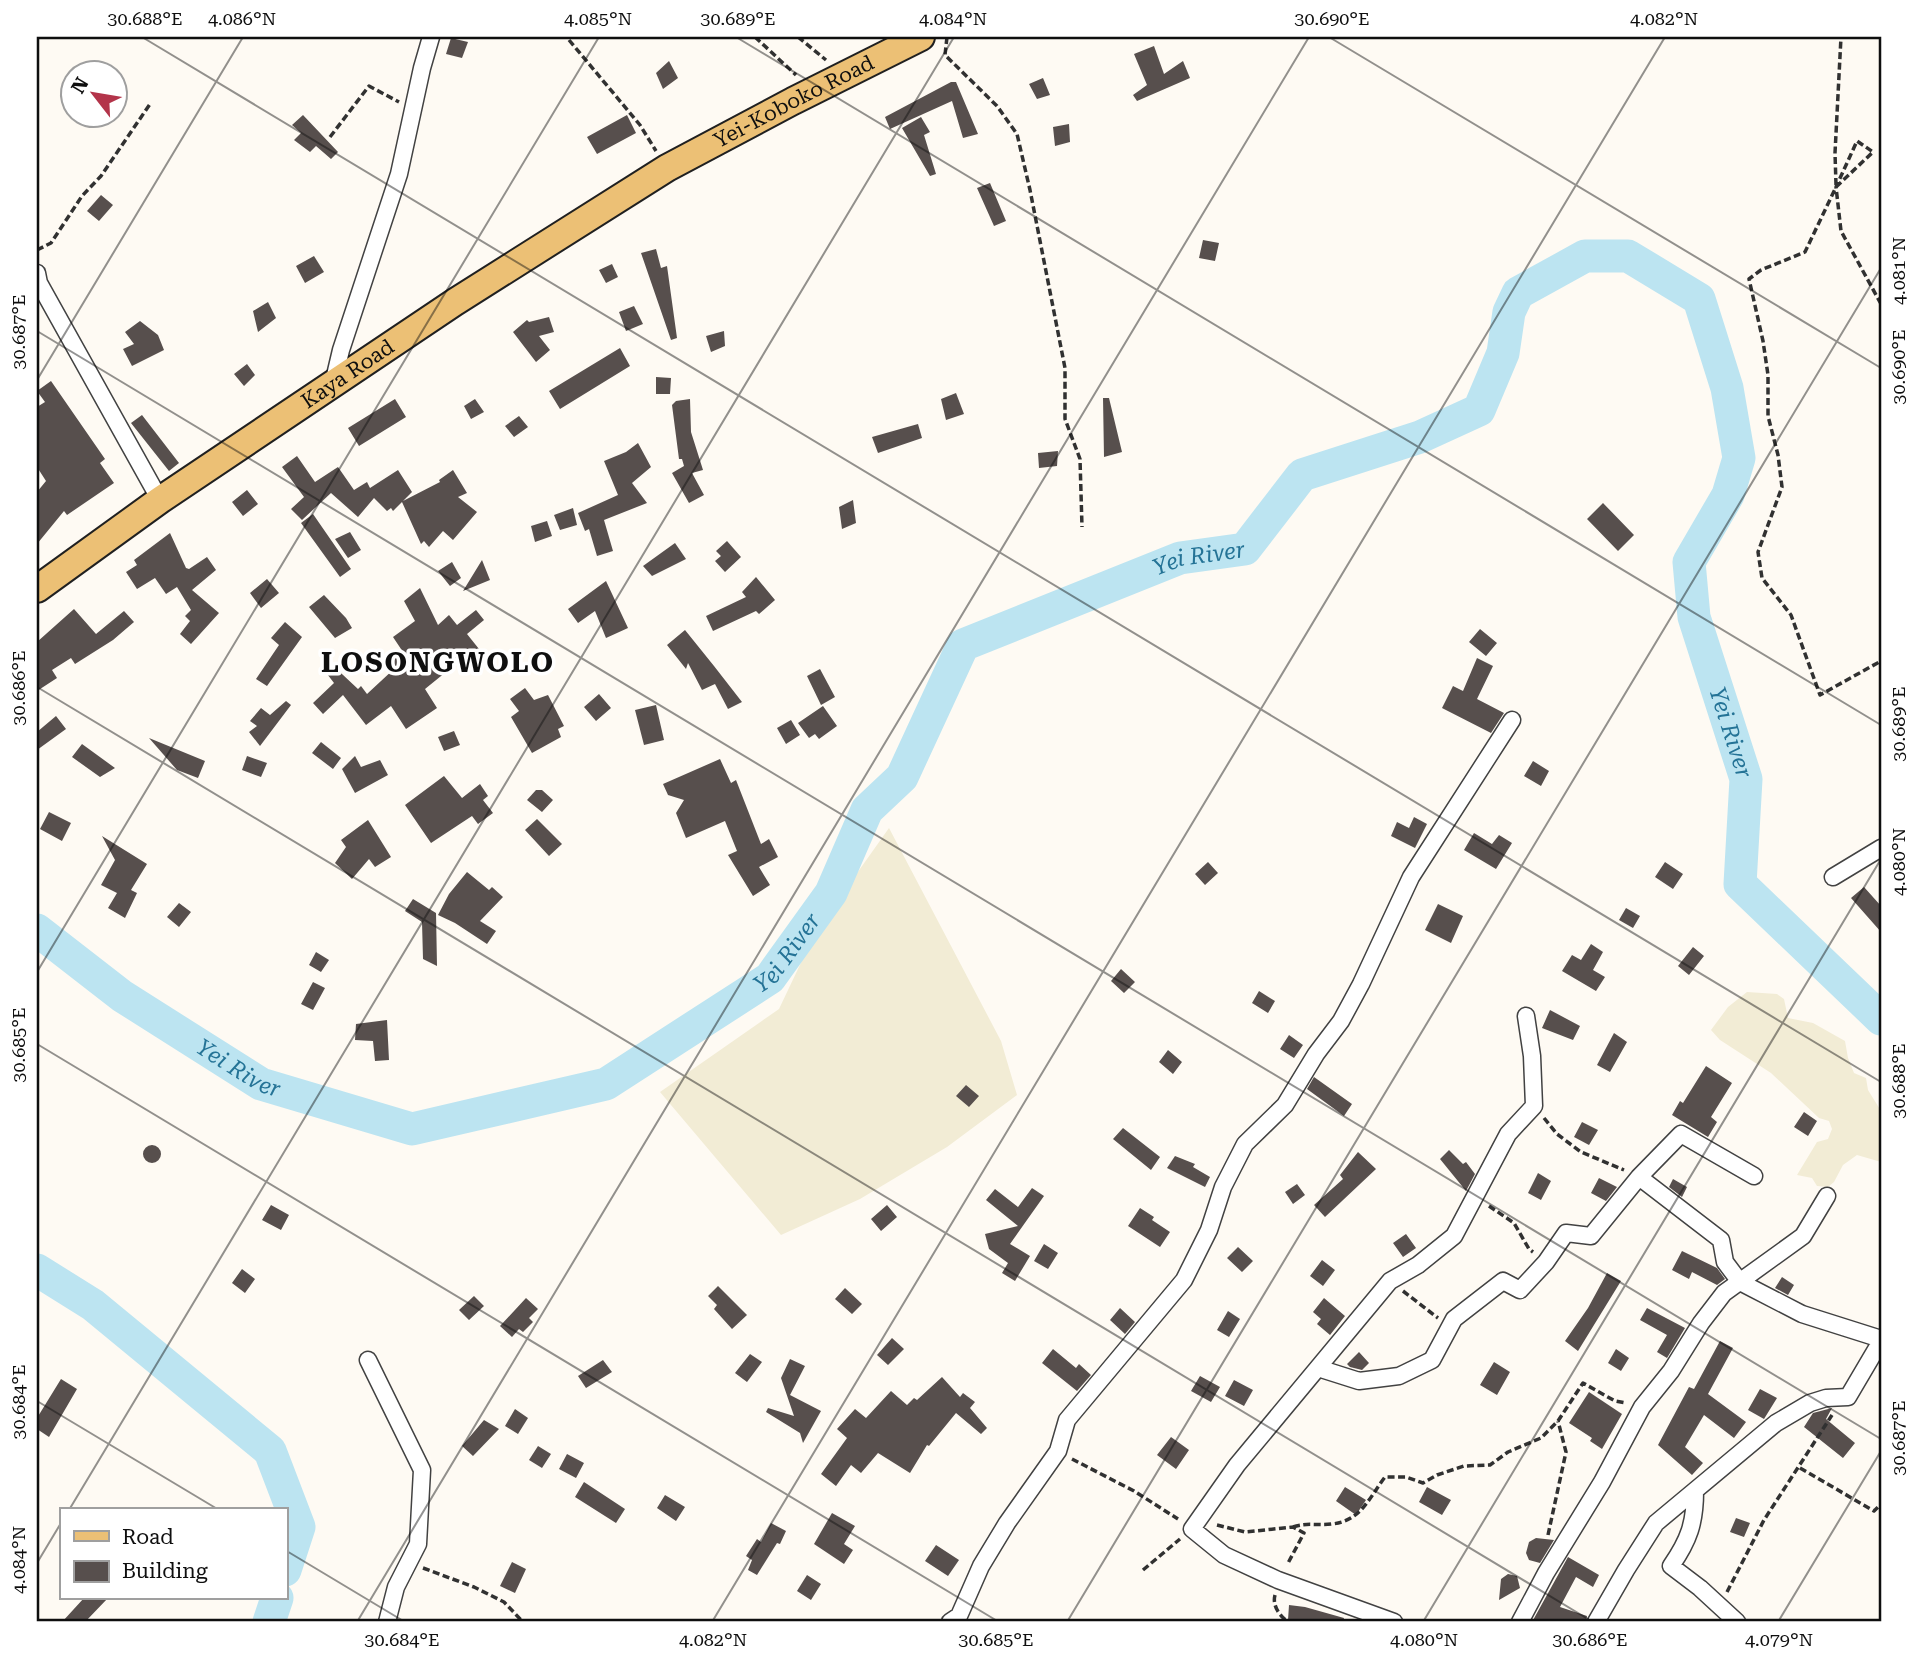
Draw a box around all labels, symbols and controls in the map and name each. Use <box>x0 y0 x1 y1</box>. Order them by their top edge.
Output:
text: 30.688°E <box>107 8 183 29</box>
text: 4.086°N <box>208 8 276 29</box>
text: 4.085°N <box>564 8 632 29</box>
text: 30.689°E <box>700 8 776 29</box>
text: 4.084°N <box>919 8 987 29</box>
text: 30.690°E <box>1294 8 1370 29</box>
text: 4.082°N <box>1630 8 1698 29</box>
street label: Yei-Koboko Road <box>710 50 878 153</box>
north arrow <box>60 60 130 130</box>
text: N <box>66 73 94 98</box>
text: 4.081°N <box>1888 237 1909 305</box>
text: 30.687°E <box>8 294 29 370</box>
text: 30.690°E <box>1888 329 1909 405</box>
street label: Kaya Road <box>297 334 399 414</box>
water label: Yei River <box>1149 536 1247 582</box>
district label: LOSONGWOLO <box>321 646 555 679</box>
text: 30.686°E <box>8 650 29 726</box>
water label: Yei River <box>1703 683 1758 782</box>
text: 30.689°E <box>1888 686 1909 762</box>
text: 4.080°N <box>1888 828 1909 896</box>
water label: Yei River <box>748 908 826 999</box>
text: 30.685°E <box>8 1007 29 1083</box>
water label: Yei River <box>191 1033 284 1103</box>
text: 30.688°E <box>1888 1043 1909 1119</box>
text: 30.684°E <box>8 1364 29 1440</box>
text: 30.687°E <box>1888 1400 1909 1476</box>
legend <box>60 1508 287 1600</box>
text: Road <box>122 1525 174 1549</box>
text: 4.084°N <box>8 1526 29 1594</box>
text: Building <box>122 1559 208 1583</box>
text: 30.684°E <box>364 1629 440 1650</box>
text: 4.082°N <box>679 1629 747 1650</box>
text: 30.685°E <box>958 1629 1034 1650</box>
text: 4.080°N <box>1390 1629 1458 1650</box>
text: 30.686°E <box>1552 1629 1628 1650</box>
text: 4.079°N <box>1745 1629 1813 1650</box>

